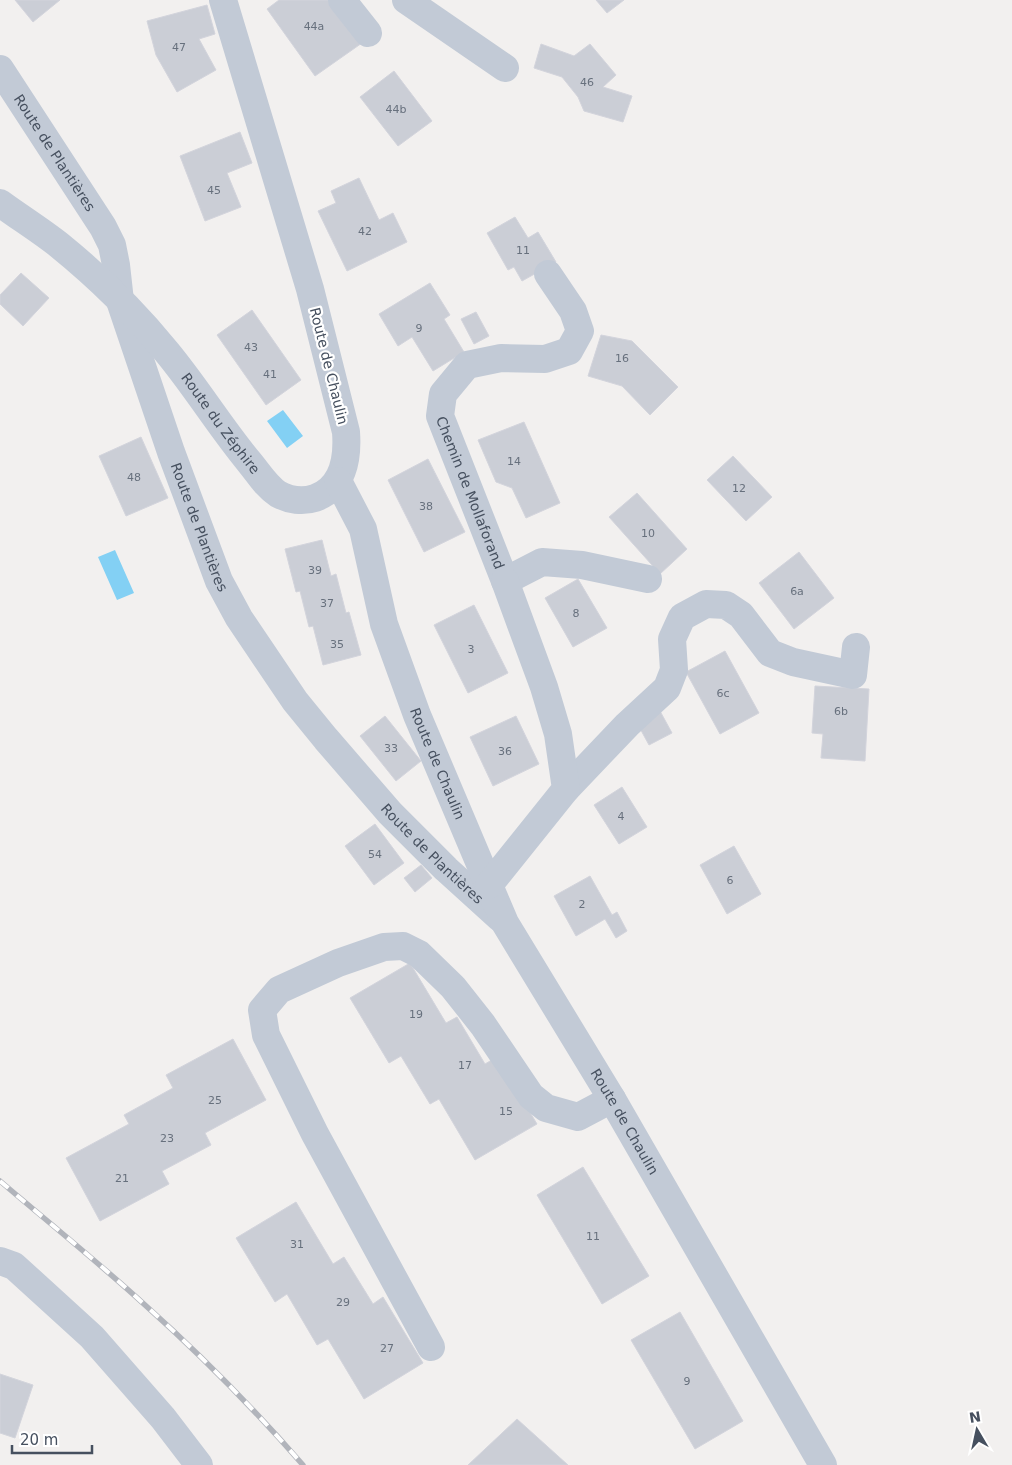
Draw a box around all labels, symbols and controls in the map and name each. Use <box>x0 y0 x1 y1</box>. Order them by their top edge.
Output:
house number: 44a <box>304 20 324 33</box>
house number: 47 <box>172 41 186 54</box>
house number: 46 <box>580 76 594 89</box>
street label: Route de Plantières <box>11 91 99 214</box>
house number: 44b <box>386 103 407 116</box>
house number: 45 <box>207 184 221 197</box>
house number: 42 <box>358 225 372 238</box>
house number: 11 <box>516 244 530 257</box>
street label: Route de Chaulin <box>307 306 351 426</box>
house number: 9 <box>416 322 423 335</box>
house number: 43 <box>244 341 258 354</box>
house number: 16 <box>615 352 629 365</box>
house number: 41 <box>263 368 277 381</box>
street label: Route du Zéphire <box>178 370 263 477</box>
street label: Chemin de Mollaforand <box>433 414 508 571</box>
house number: 14 <box>507 455 521 468</box>
street label: Route de Plantières <box>168 461 231 594</box>
house number: 48 <box>127 471 141 484</box>
house number: 12 <box>732 482 746 495</box>
house number: 38 <box>419 500 433 513</box>
house number: 10 <box>641 527 655 540</box>
house number: 39 <box>308 564 322 577</box>
house number: 6a <box>790 585 804 598</box>
house number: 37 <box>320 597 334 610</box>
house number: 8 <box>573 607 580 620</box>
house number: 35 <box>330 638 344 651</box>
house number: 3 <box>468 643 475 656</box>
house number: 6c <box>716 687 730 700</box>
house number: 6b <box>834 705 848 718</box>
street label: Route de Chaulin <box>407 706 468 822</box>
house number: 33 <box>384 742 398 755</box>
house number: 36 <box>498 745 512 758</box>
street label: Route de Plantières <box>378 801 487 907</box>
house number: 4 <box>618 810 625 823</box>
house number: 54 <box>368 848 382 861</box>
house number: 6 <box>727 874 734 887</box>
house number: 2 <box>579 898 586 911</box>
house number: 19 <box>409 1008 423 1021</box>
house number: 17 <box>458 1059 472 1072</box>
street label: Route de Chaulin <box>588 1066 662 1177</box>
house number: 25 <box>208 1094 222 1107</box>
house number: 15 <box>499 1105 513 1118</box>
house number: 23 <box>160 1132 174 1145</box>
house number: 21 <box>115 1172 129 1185</box>
house number: 11 <box>586 1230 600 1243</box>
house number: 31 <box>290 1238 304 1251</box>
house number: 29 <box>336 1296 350 1309</box>
house number: 27 <box>380 1342 394 1355</box>
house number: 9 <box>684 1375 691 1388</box>
north arrow <box>952 1405 1002 1455</box>
text: N <box>968 1408 982 1426</box>
scale bar <box>12 1422 92 1454</box>
text: 20 m <box>20 1431 58 1449</box>

